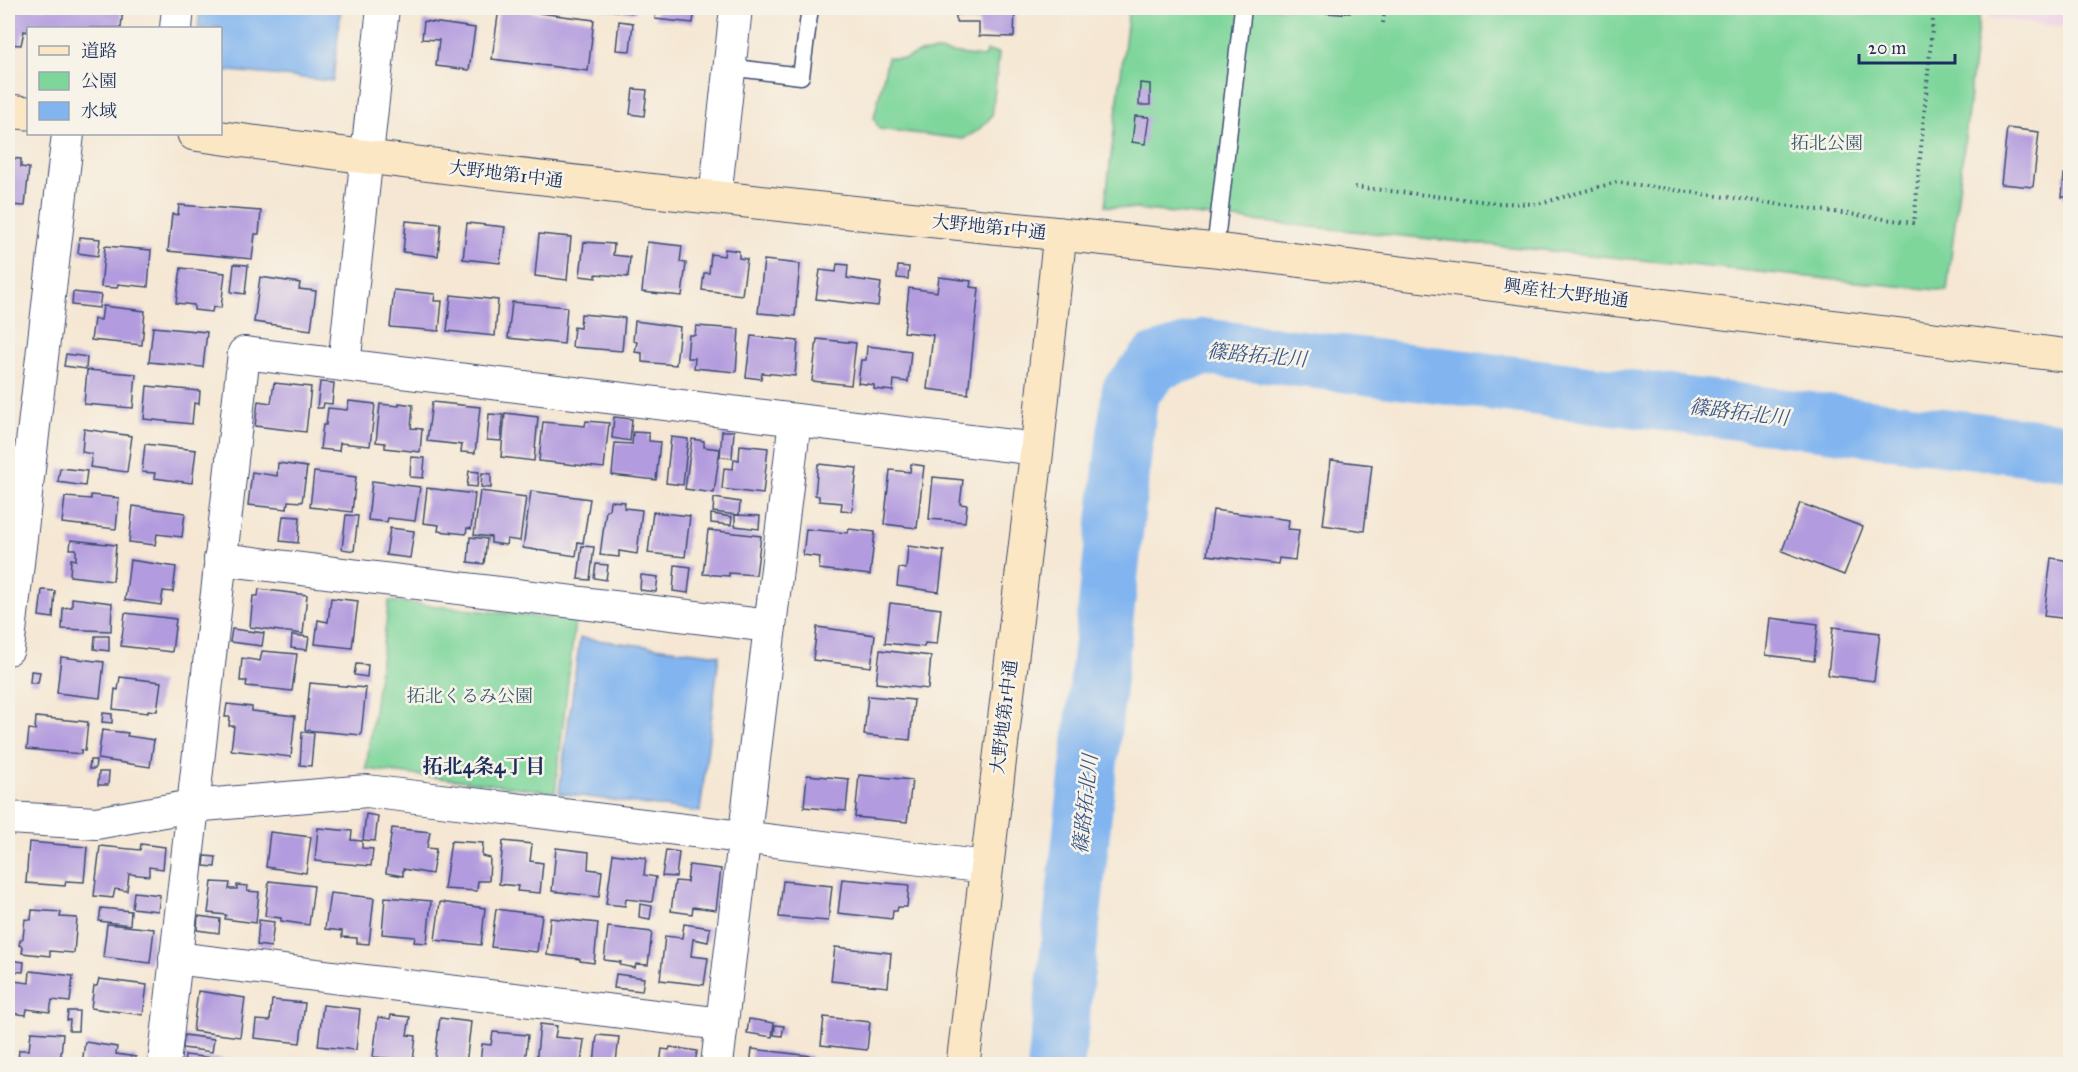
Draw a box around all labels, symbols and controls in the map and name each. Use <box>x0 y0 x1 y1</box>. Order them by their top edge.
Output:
legend <box>27 27 222 135</box>
scale bar <box>1859 27 1955 65</box>
text: 20 m <box>1868 37 1906 59</box>
text: 道路 <box>81 40 117 62</box>
text: 公園 <box>81 70 117 92</box>
text: 水域 <box>81 100 117 122</box>
park label: 拓北公園 <box>1791 132 1863 154</box>
street label: 大野地第1中通 <box>448 156 564 192</box>
street label: 大野地第1中通 <box>931 210 1047 244</box>
street label: 興産社大野地通 <box>1502 274 1630 312</box>
water label: 篠路拓北川 <box>1206 339 1310 371</box>
water label: 篠路拓北川 <box>1688 394 1792 430</box>
street label: 大野地第1中通 <box>986 659 1022 775</box>
park label: 拓北くるみ公園 <box>407 685 533 707</box>
water label: 篠路拓北川 <box>1068 751 1102 855</box>
district label: 拓北4条4丁目 <box>423 754 545 779</box>

